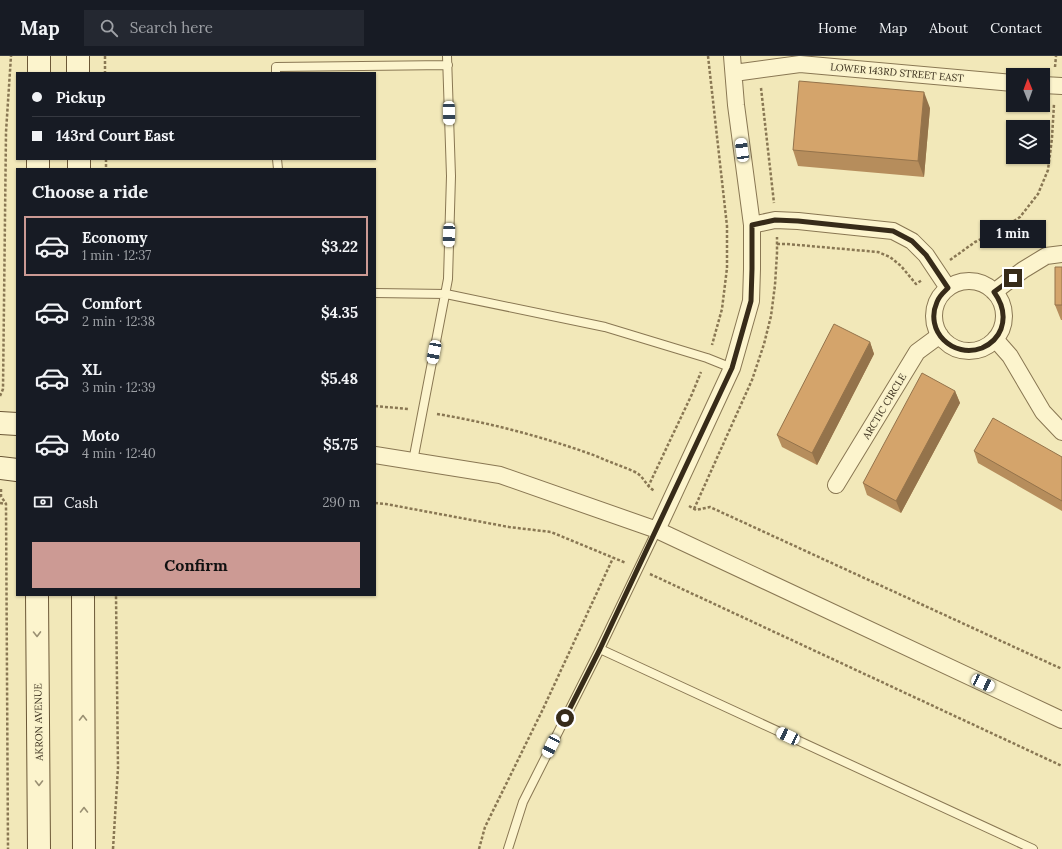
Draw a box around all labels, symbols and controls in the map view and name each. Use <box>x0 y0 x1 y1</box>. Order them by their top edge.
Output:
search box <box>84 10 364 46</box>
text: Map <box>20 16 60 40</box>
icon: search <box>98 17 120 39</box>
text: Search here <box>130 18 213 37</box>
text: Home <box>818 19 857 37</box>
text: Map <box>879 19 907 37</box>
text: About <box>929 19 968 37</box>
text: Contact <box>990 19 1042 37</box>
street label: LOWER 143RD STREET EAST <box>830 60 965 85</box>
north arrow <box>1006 68 1050 112</box>
map controls <box>1006 68 1050 164</box>
text: Pickup <box>56 88 105 107</box>
car <box>443 101 455 125</box>
button: layers <box>1006 120 1050 164</box>
text: 143rd Court East <box>56 126 175 145</box>
car <box>734 137 750 163</box>
text: Choose a ride <box>32 180 148 203</box>
callout: 1 min <box>980 220 1046 248</box>
car <box>443 223 455 247</box>
text: 1 min <box>996 225 1030 242</box>
icon: car <box>34 228 70 264</box>
text: Economy <box>82 228 147 247</box>
text: $3.22 <box>321 237 358 256</box>
text: 1 min · 12:37 <box>82 247 151 264</box>
route end <box>1004 269 1022 287</box>
icon: car <box>34 294 70 330</box>
text: Comfort <box>82 294 142 313</box>
text: $4.35 <box>321 303 358 322</box>
text: 2 min · 12:38 <box>82 313 155 330</box>
car <box>426 339 442 365</box>
icon: car <box>34 360 70 396</box>
text: XL <box>82 360 102 379</box>
text: $5.48 <box>321 369 358 388</box>
street label: ARCTIC CIRCLE <box>859 371 909 442</box>
text: 3 min · 12:39 <box>82 379 156 396</box>
icon: car <box>34 426 70 462</box>
text: Moto <box>82 426 119 445</box>
text: $5.75 <box>323 435 358 454</box>
text: 4 min · 12:40 <box>82 445 156 462</box>
icon: cash <box>32 491 54 513</box>
text: Cash <box>64 493 98 512</box>
text: 290 m <box>322 494 360 511</box>
button: Confirm <box>32 542 360 588</box>
one-way arrow <box>33 631 41 637</box>
car <box>970 672 996 694</box>
street label: AKRON AVENUE <box>31 683 46 762</box>
route start <box>556 709 574 727</box>
one-way arrow <box>79 715 87 721</box>
car <box>775 725 801 747</box>
car <box>540 733 562 759</box>
one-way arrow <box>35 780 43 786</box>
one-way arrow <box>80 807 88 813</box>

